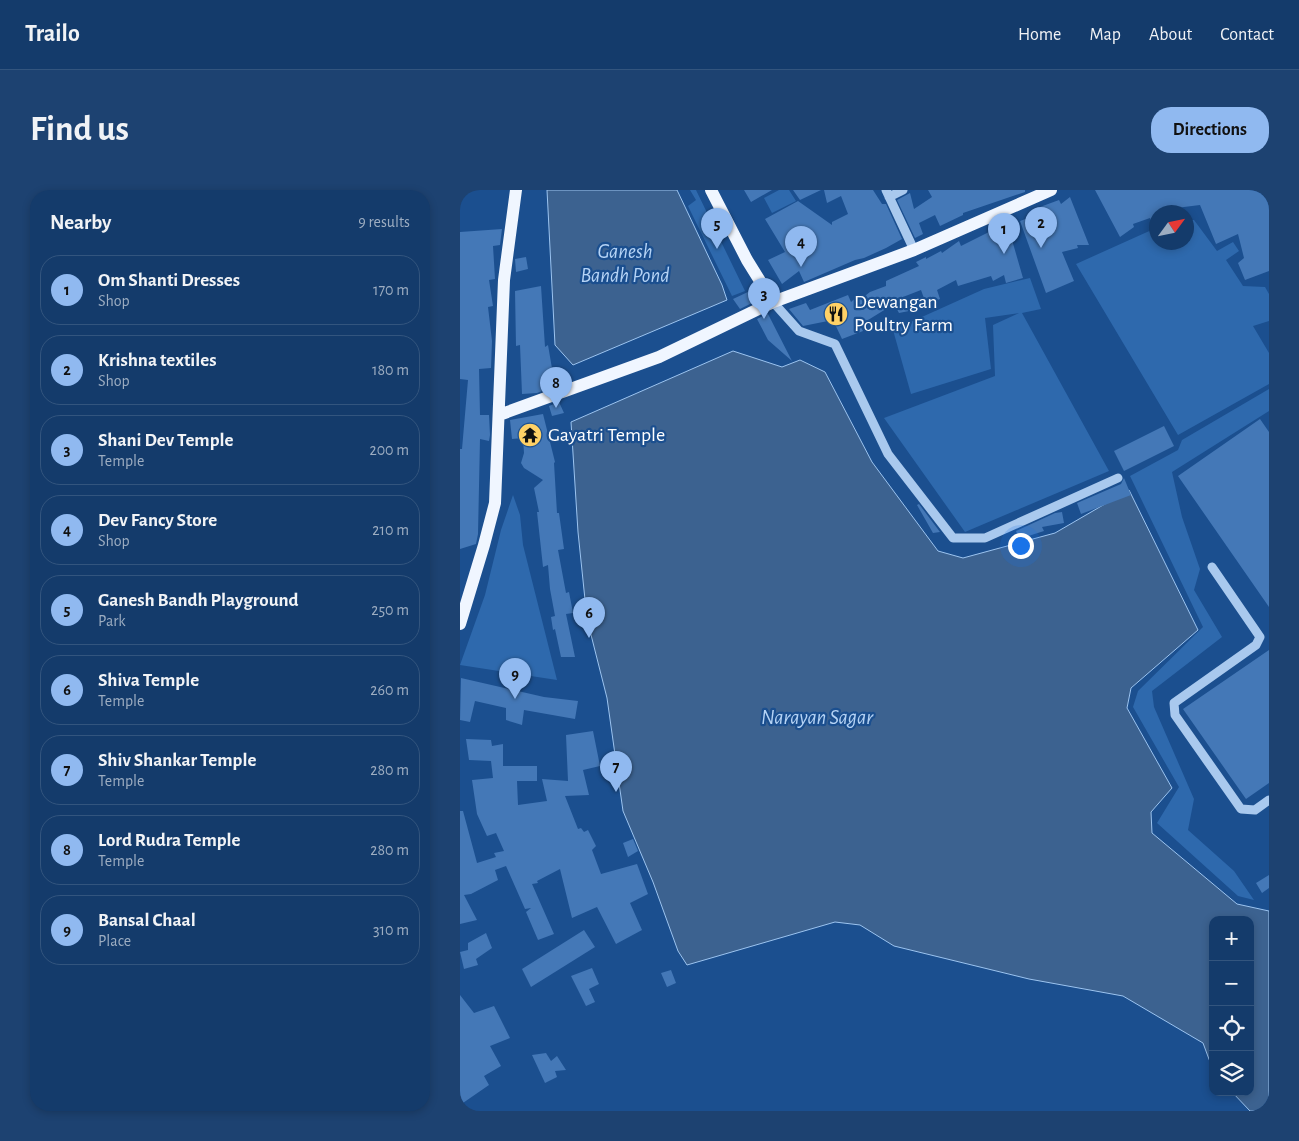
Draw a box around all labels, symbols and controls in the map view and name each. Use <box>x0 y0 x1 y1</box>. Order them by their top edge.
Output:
text: Trailo <box>25 22 80 46</box>
text: Home <box>1018 26 1061 44</box>
text: Map <box>1089 26 1121 44</box>
text: About <box>1149 26 1192 44</box>
text: Contact <box>1220 26 1274 44</box>
button: Directions <box>1151 107 1269 153</box>
text: Find us <box>30 112 129 147</box>
north arrow <box>1149 205 1194 250</box>
pin: 2 <box>1025 207 1057 248</box>
pin: 5 <box>701 208 733 249</box>
text: Nearby <box>50 212 111 233</box>
pin: 1 <box>988 213 1020 254</box>
text: 9 results <box>358 214 410 230</box>
pin: 4 <box>785 226 817 267</box>
water label: Ganesh Bandh Pond <box>580 241 670 286</box>
text: Om Shanti Dresses <box>98 271 240 290</box>
pin: 3 <box>748 278 780 319</box>
text: 1 <box>64 282 70 298</box>
text: 170 m <box>373 282 409 298</box>
place label: Dewangan Poultry Farm <box>854 292 953 335</box>
text: Shop <box>98 293 130 309</box>
restaurant icon: Dewangan Poultry Farm <box>823 301 849 327</box>
text: Krishna textiles <box>98 351 217 370</box>
text: 2 <box>63 362 71 378</box>
text: 180 m <box>372 362 409 378</box>
pin: 8 <box>540 367 572 408</box>
text: Shop <box>98 373 130 389</box>
temple icon: Gayatri Temple <box>517 422 543 448</box>
place label: Gayatri Temple <box>548 425 665 445</box>
text: Shani Dev Temple <box>98 431 234 450</box>
text: 3 <box>64 442 70 458</box>
text: 200 m <box>369 442 409 458</box>
text: Temple <box>98 453 144 469</box>
text: Dev Fancy Store <box>98 511 217 530</box>
text: 4 <box>63 522 71 538</box>
text: 210 m <box>372 522 409 538</box>
text: Shop <box>98 533 130 549</box>
your location <box>1008 533 1034 559</box>
text: Ganesh Bandh Playground <box>98 591 299 610</box>
pin: 6 <box>573 597 605 638</box>
text: 5 <box>64 602 70 618</box>
text: 250 m <box>371 602 409 618</box>
text: Park <box>98 613 126 629</box>
pin: 9 <box>499 658 531 699</box>
text: Shiva Temple <box>98 671 199 690</box>
text: 6 <box>63 682 71 698</box>
text: 260 m <box>370 682 409 698</box>
text: Temple <box>98 693 144 709</box>
water label: Narayan Sagar <box>761 707 874 728</box>
text: Shiv Shankar Temple <box>98 751 256 770</box>
pin: 7 <box>600 751 632 792</box>
text: 7 <box>64 762 70 778</box>
text: 280 m <box>370 762 409 778</box>
text: Temple <box>98 773 144 789</box>
text: Lord Rudra Temple <box>98 831 241 850</box>
text: 8 <box>63 842 71 858</box>
text: 280 m <box>370 842 409 858</box>
text: Temple <box>98 853 144 869</box>
text: Bansal Chaal <box>98 911 196 930</box>
map controls <box>1209 916 1254 1096</box>
button: + <box>1209 916 1254 961</box>
text: 9 <box>63 922 71 938</box>
text: 310 m <box>373 922 409 938</box>
text: Place <box>98 933 131 949</box>
button: − <box>1209 961 1254 1006</box>
button: locate <box>1209 1006 1254 1051</box>
button: layers <box>1209 1051 1254 1096</box>

